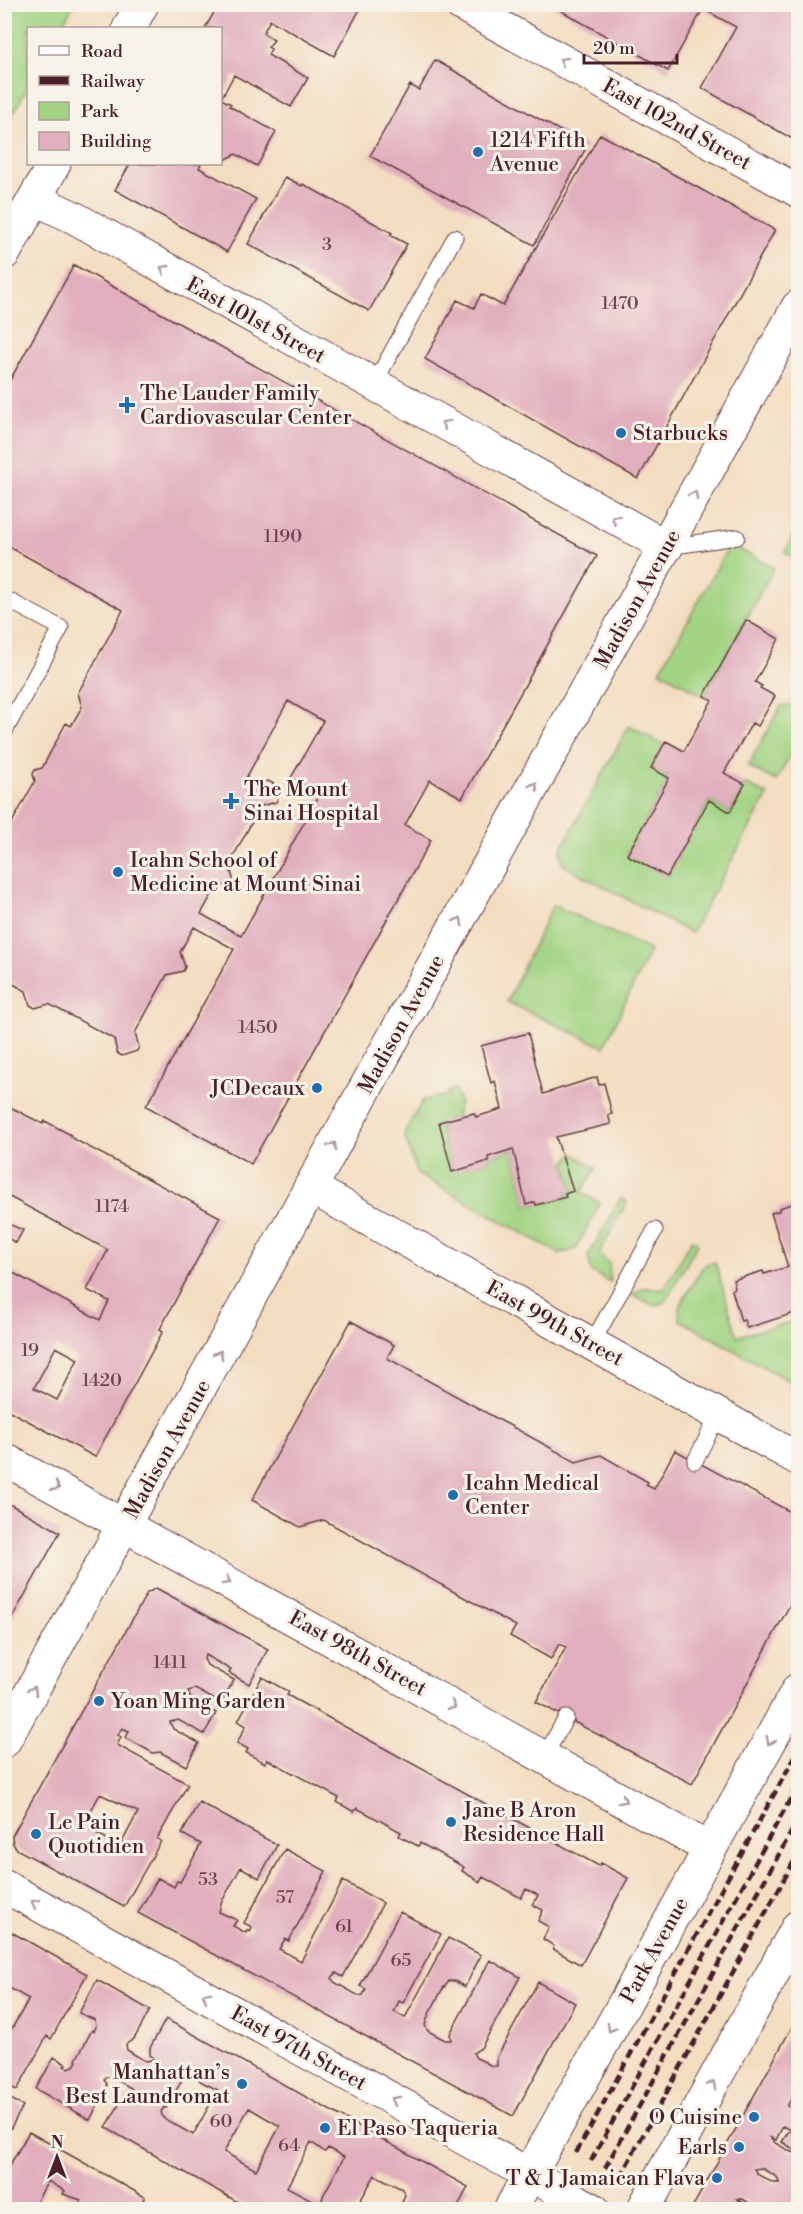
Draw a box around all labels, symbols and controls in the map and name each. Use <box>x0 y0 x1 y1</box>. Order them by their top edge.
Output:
legend <box>27 27 222 165</box>
scale bar <box>584 27 677 65</box>
text: 20 m <box>593 37 635 60</box>
text: Road <box>81 40 124 63</box>
one-way arrow <box>559 57 570 68</box>
text: Railway <box>81 70 145 93</box>
street label: East 102nd Street <box>598 73 756 177</box>
text: Park <box>81 100 120 123</box>
place label: 1214 Fifth Avenue <box>489 128 586 178</box>
text: Building <box>80 130 152 153</box>
marker: 1214 Fifth Avenue <box>471 145 485 159</box>
house number: 3 <box>322 233 332 256</box>
one-way arrow <box>160 265 170 276</box>
street label: East 101st Street <box>181 272 330 370</box>
house number: 1470 <box>601 292 639 315</box>
place label: The Lauder Family Cardiovascular Center <box>140 381 352 431</box>
marker: The Lauder Family Cardiovascular Center <box>118 396 136 414</box>
one-way arrow <box>441 420 451 431</box>
place label: Starbucks <box>633 421 728 447</box>
marker: Starbucks <box>614 426 628 440</box>
one-way arrow <box>687 491 699 502</box>
one-way arrow <box>611 515 621 526</box>
house number: 1190 <box>264 525 302 548</box>
street label: Madison Avenue <box>589 525 687 674</box>
place label: The Mount Sinai Hospital <box>244 777 379 827</box>
one-way arrow <box>527 782 538 792</box>
marker: The Mount Sinai Hospital <box>222 792 240 810</box>
place label: Icahn School of Medicine at Mount Sinai <box>130 848 361 898</box>
marker: Icahn School of Medicine at Mount Sinai <box>111 865 125 879</box>
one-way arrow <box>451 917 463 927</box>
street label: Madison Avenue <box>353 950 451 1099</box>
house number: 1450 <box>238 1016 278 1039</box>
place label: JCDecaux <box>209 1076 305 1102</box>
marker: JCDecaux <box>310 1081 324 1095</box>
one-way arrow <box>326 1142 337 1153</box>
house number: 1174 <box>95 1195 129 1218</box>
street label: East 99th Street <box>481 1275 628 1373</box>
house number: 19 <box>21 1339 39 1362</box>
one-way arrow <box>212 1350 223 1360</box>
house number: 1420 <box>82 1369 122 1392</box>
street label: Madison Avenue <box>119 1375 217 1524</box>
place label: Icahn Medical Center <box>465 1471 599 1521</box>
one-way arrow <box>50 1480 60 1491</box>
marker: Icahn Medical Center <box>446 1488 460 1502</box>
one-way arrow <box>221 1574 231 1585</box>
street label: East 98th Street <box>284 1605 431 1703</box>
house number: 1411 <box>153 1651 187 1674</box>
one-way arrow <box>26 1686 37 1697</box>
place label: Yoan Ming Garden <box>110 1689 286 1715</box>
marker: Yoan Ming Garden <box>92 1694 106 1708</box>
one-way arrow <box>446 1699 457 1710</box>
one-way arrow <box>766 1735 777 1746</box>
one-way arrow <box>617 1793 627 1805</box>
place label: Jane B Aron Residence Hall <box>462 1798 605 1848</box>
place label: Le Pain Quotidien <box>48 1810 145 1860</box>
marker: Jane B Aron Residence Hall <box>444 1815 458 1829</box>
marker: Le Pain Quotidien <box>29 1827 43 1841</box>
house number: 53 <box>198 1868 218 1891</box>
house number: 57 <box>276 1886 294 1909</box>
street label: Park Avenue <box>615 1893 695 2008</box>
one-way arrow <box>31 1899 41 1910</box>
house number: 61 <box>335 1915 353 1938</box>
house number: 65 <box>391 1949 411 1972</box>
one-way arrow <box>202 1992 212 2003</box>
street label: East 97th Street <box>226 2001 371 2097</box>
one-way arrow <box>607 2022 618 2032</box>
place label: Manhattan’s Best Laundromat <box>64 2060 231 2110</box>
marker: Manhattan’s Best Laundromat <box>235 2077 249 2091</box>
one-way arrow <box>704 2081 716 2091</box>
one-way arrow <box>391 2096 401 2107</box>
place label: O Cuisine <box>649 2105 742 2131</box>
house number: 60 <box>210 2110 232 2133</box>
marker: O Cuisine <box>747 2110 761 2124</box>
place label: El Paso Taqueria <box>337 2116 498 2142</box>
marker: El Paso Taqueria <box>318 2121 332 2135</box>
north arrow <box>27 2127 87 2187</box>
text: N <box>51 2133 64 2153</box>
house number: 64 <box>278 2134 300 2157</box>
place label: Earls <box>678 2135 727 2161</box>
marker: Earls <box>732 2140 746 2154</box>
place label: T & J Jamaican Flava <box>506 2166 705 2192</box>
marker: T & J Jamaican Flava <box>710 2171 724 2185</box>

